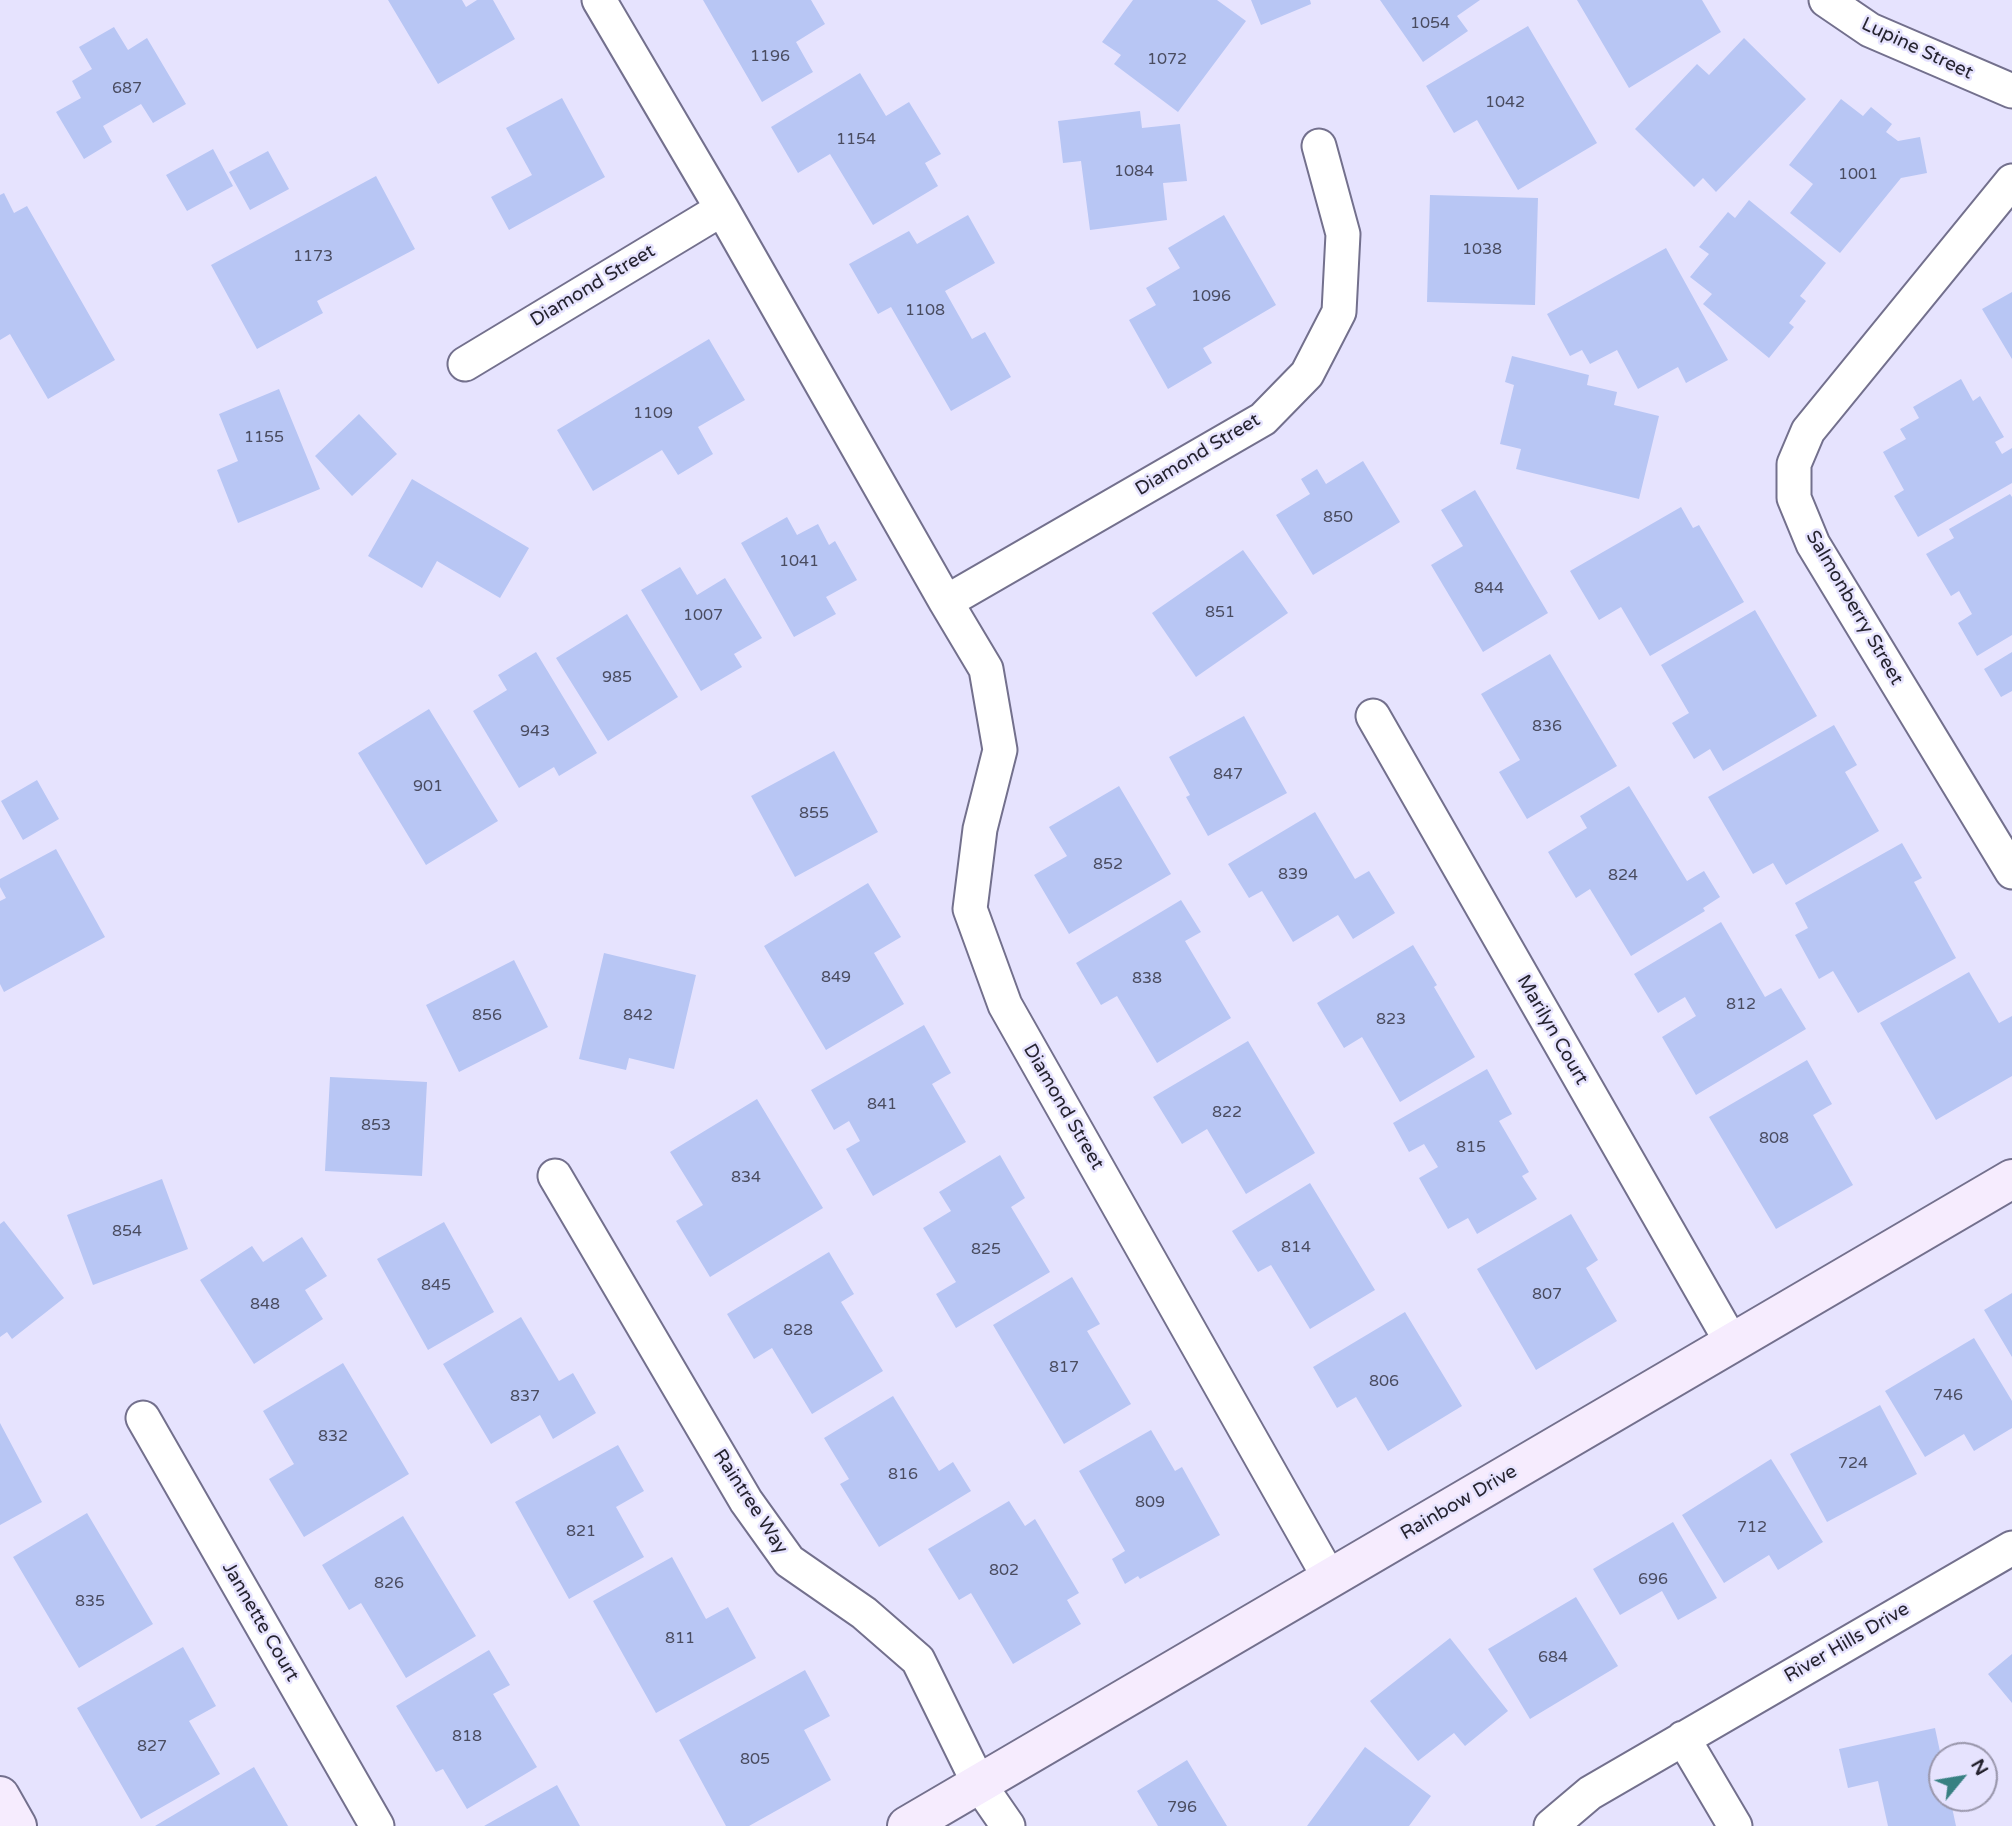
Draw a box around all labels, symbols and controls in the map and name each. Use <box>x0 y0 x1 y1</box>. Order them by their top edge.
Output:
street label: Lupine Street <box>1857 13 1977 85</box>
house number: 1054 <box>1410 14 1450 34</box>
house number: 1196 <box>750 47 790 67</box>
house number: 1072 <box>1147 50 1187 70</box>
house number: 687 <box>112 79 142 99</box>
house number: 1042 <box>1485 93 1525 113</box>
house number: 1154 <box>836 130 876 150</box>
house number: 1084 <box>1114 162 1154 182</box>
house number: 1001 <box>1838 165 1878 185</box>
street label: Diamond Street <box>527 240 659 332</box>
house number: 1038 <box>1462 240 1502 260</box>
house number: 1173 <box>293 247 333 267</box>
house number: 1096 <box>1191 287 1231 307</box>
house number: 1108 <box>905 301 945 321</box>
house number: 1109 <box>633 404 673 424</box>
street label: Diamond Street <box>1132 409 1264 501</box>
house number: 1155 <box>244 428 284 448</box>
house number: 850 <box>1323 508 1353 528</box>
street label: Salmonberry Street <box>1801 527 1907 689</box>
house number: 1041 <box>779 552 819 572</box>
house number: 844 <box>1474 579 1504 599</box>
house number: 851 <box>1205 603 1235 623</box>
house number: 1007 <box>683 606 723 626</box>
house number: 985 <box>602 668 632 688</box>
house number: 836 <box>1532 717 1562 737</box>
house number: 943 <box>520 722 550 742</box>
house number: 847 <box>1213 765 1243 785</box>
house number: 901 <box>413 777 443 797</box>
house number: 855 <box>799 804 829 824</box>
house number: 852 <box>1093 855 1123 875</box>
house number: 839 <box>1278 865 1308 885</box>
house number: 824 <box>1608 866 1638 886</box>
house number: 849 <box>821 968 851 988</box>
house number: 838 <box>1132 969 1162 989</box>
street label: Marilyn Court <box>1511 971 1593 1089</box>
house number: 812 <box>1726 995 1756 1015</box>
house number: 856 <box>472 1006 502 1026</box>
house number: 842 <box>623 1006 653 1026</box>
house number: 823 <box>1376 1010 1406 1030</box>
street label: Diamond Street <box>1018 1040 1108 1174</box>
house number: 841 <box>867 1095 897 1115</box>
house number: 822 <box>1212 1103 1242 1123</box>
house number: 853 <box>361 1116 391 1136</box>
house number: 808 <box>1759 1129 1789 1149</box>
house number: 815 <box>1456 1138 1486 1158</box>
house number: 834 <box>731 1168 761 1188</box>
house number: 854 <box>112 1222 142 1242</box>
house number: 814 <box>1281 1238 1311 1258</box>
house number: 825 <box>971 1240 1001 1260</box>
house number: 845 <box>421 1276 451 1296</box>
house number: 807 <box>1532 1285 1562 1305</box>
house number: 848 <box>250 1295 280 1315</box>
house number: 828 <box>783 1321 813 1341</box>
house number: 817 <box>1049 1358 1079 1378</box>
house number: 806 <box>1369 1372 1399 1392</box>
house number: 746 <box>1933 1386 1963 1406</box>
house number: 837 <box>510 1387 540 1407</box>
house number: 832 <box>318 1427 348 1447</box>
street label: Raintree Way <box>708 1445 792 1559</box>
house number: 724 <box>1838 1454 1868 1474</box>
street label: Rainbow Drive <box>1397 1460 1521 1546</box>
house number: 816 <box>888 1465 918 1485</box>
house number: 809 <box>1135 1493 1165 1513</box>
house number: 712 <box>1737 1518 1767 1538</box>
house number: 821 <box>566 1522 596 1542</box>
street label: Jannette Court <box>217 1558 303 1686</box>
house number: 802 <box>989 1561 1019 1581</box>
house number: 696 <box>1638 1570 1668 1590</box>
house number: 826 <box>374 1574 404 1594</box>
house number: 835 <box>75 1592 105 1612</box>
street label: River Hills Drive <box>1781 1598 1913 1688</box>
house number: 811 <box>665 1629 695 1649</box>
house number: 684 <box>1538 1648 1568 1668</box>
house number: 818 <box>452 1727 482 1747</box>
house number: 827 <box>137 1737 167 1757</box>
north arrow <box>1928 1742 1998 1812</box>
house number: 805 <box>740 1750 770 1770</box>
text: N <box>1966 1755 1993 1780</box>
house number: 796 <box>1167 1798 1197 1818</box>

